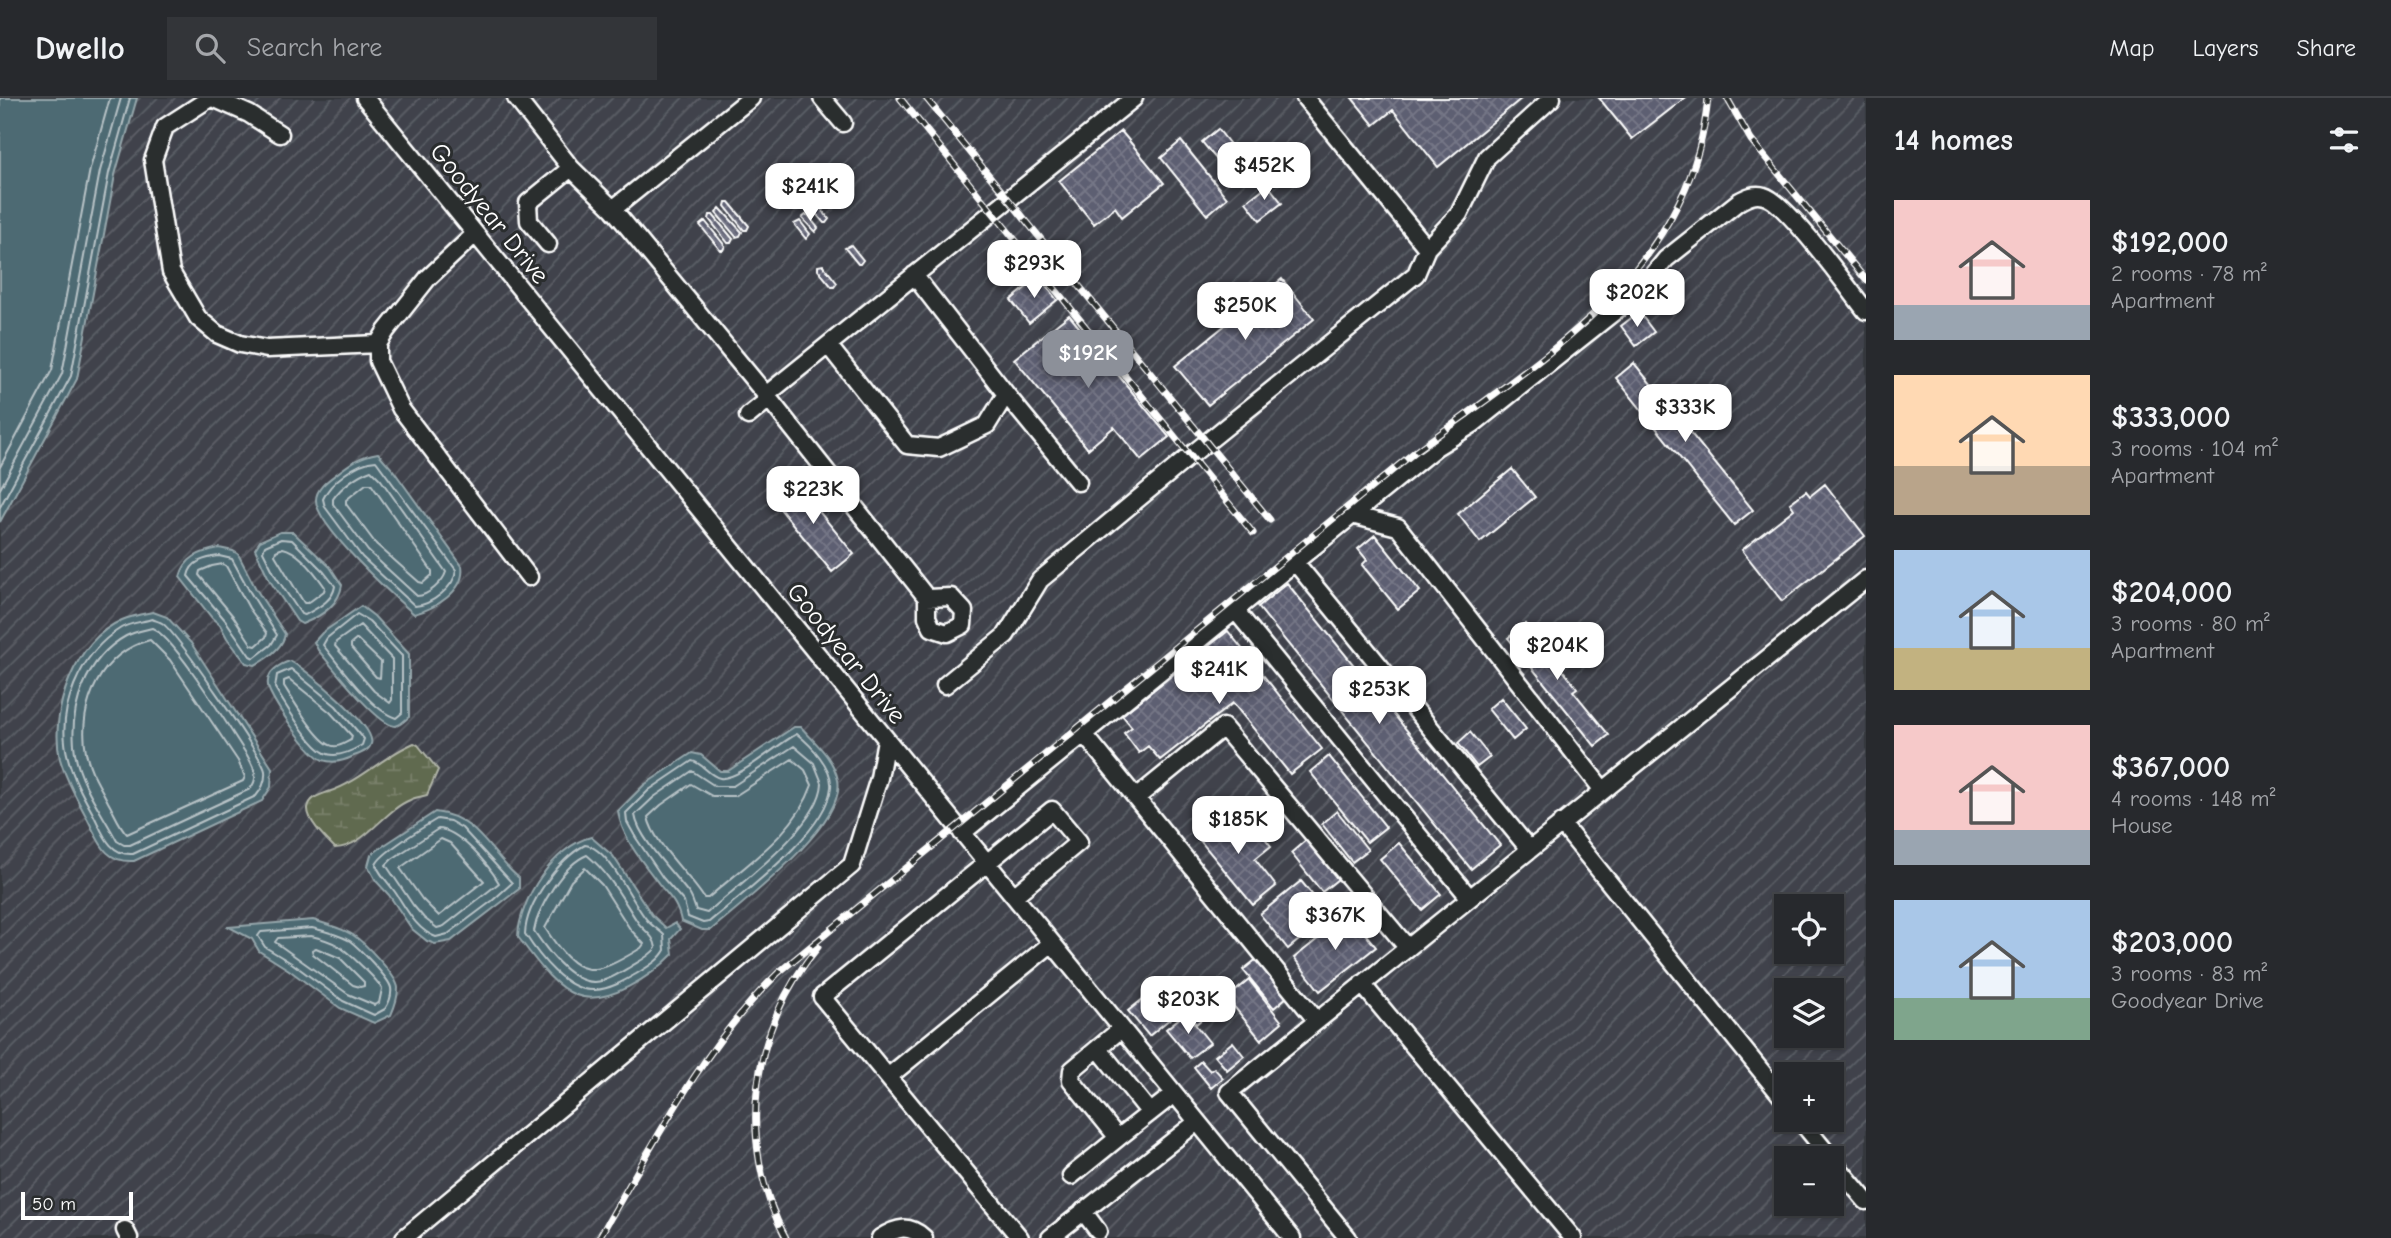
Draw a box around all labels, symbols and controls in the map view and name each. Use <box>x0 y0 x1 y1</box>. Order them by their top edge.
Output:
search box <box>167 17 657 80</box>
text: Dwello <box>35 29 125 67</box>
icon: search <box>191 29 229 67</box>
text: Search here <box>247 33 382 63</box>
text: Map <box>2109 34 2155 62</box>
text: Layers <box>2193 34 2258 62</box>
text: Share <box>2296 34 2356 62</box>
icon: filters <box>2325 121 2363 159</box>
text: 14 homes <box>1894 123 2013 158</box>
street label: Goodyear Drive <box>423 137 555 290</box>
pin: $452K <box>1215 142 1313 202</box>
text: $452K <box>1233 151 1295 178</box>
pin: $241K <box>761 164 859 223</box>
text: $241K <box>781 172 839 199</box>
text: $192,000 <box>2111 225 2229 260</box>
icon: home <box>1950 228 2034 312</box>
pin: $293K <box>985 240 1083 300</box>
text: $293K <box>1003 249 1065 276</box>
text: 2 rooms · 78 m² <box>2111 260 2267 287</box>
pin: $202K <box>1588 270 1686 329</box>
text: $202K <box>1606 278 1668 305</box>
pin: $250K <box>1196 282 1294 342</box>
text: Apartment <box>2111 287 2214 314</box>
text: $250K <box>1213 291 1277 318</box>
pin: $192K <box>1039 330 1137 390</box>
text: $192K <box>1058 339 1118 366</box>
pin: $333K <box>1636 384 1734 444</box>
text: $333K <box>1655 393 1715 420</box>
text: $333,000 <box>2111 400 2231 435</box>
icon: home <box>1950 403 2034 487</box>
text: 3 rooms · 104 m² <box>2111 435 2278 462</box>
text: Apartment <box>2111 462 2214 489</box>
pin: $223K <box>764 466 862 526</box>
text: $223K <box>782 475 844 502</box>
text: $204,000 <box>2111 575 2232 610</box>
street label: Goodyear Drive <box>780 577 912 730</box>
icon: home <box>1950 578 2034 662</box>
text: 3 rooms · 80 m² <box>2111 610 2270 637</box>
pin: $204K <box>1508 622 1606 682</box>
text: $204K <box>1526 631 1588 658</box>
text: Apartment <box>2111 637 2214 664</box>
pin: $241K <box>1170 646 1268 706</box>
text: $241K <box>1190 655 1248 682</box>
pin: $253K <box>1330 666 1428 726</box>
text: $253K <box>1348 675 1410 702</box>
text: $367,000 <box>2111 750 2230 785</box>
icon: home <box>1950 753 2034 837</box>
text: 4 rooms · 148 m² <box>2111 785 2275 812</box>
pin: $185K <box>1189 796 1287 856</box>
text: $185K <box>1208 805 1268 832</box>
text: House <box>2111 812 2173 839</box>
pin: $367K <box>1286 892 1384 952</box>
map controls <box>1774 894 1844 1216</box>
button: locate <box>1774 894 1844 964</box>
text: $367K <box>1305 901 1365 928</box>
text: $203,000 <box>2111 925 2233 960</box>
icon: home <box>1950 928 2034 1012</box>
text: 3 rooms · 83 m² <box>2111 960 2267 987</box>
pin: $203K <box>1139 976 1237 1036</box>
button: layers <box>1774 978 1844 1048</box>
text: $203K <box>1157 985 1219 1012</box>
text: Goodyear Drive <box>2111 987 2264 1014</box>
button: + <box>1774 1062 1844 1132</box>
button: − <box>1774 1146 1844 1216</box>
scale bar <box>21 1189 133 1221</box>
text: 50 m <box>32 1193 76 1215</box>

